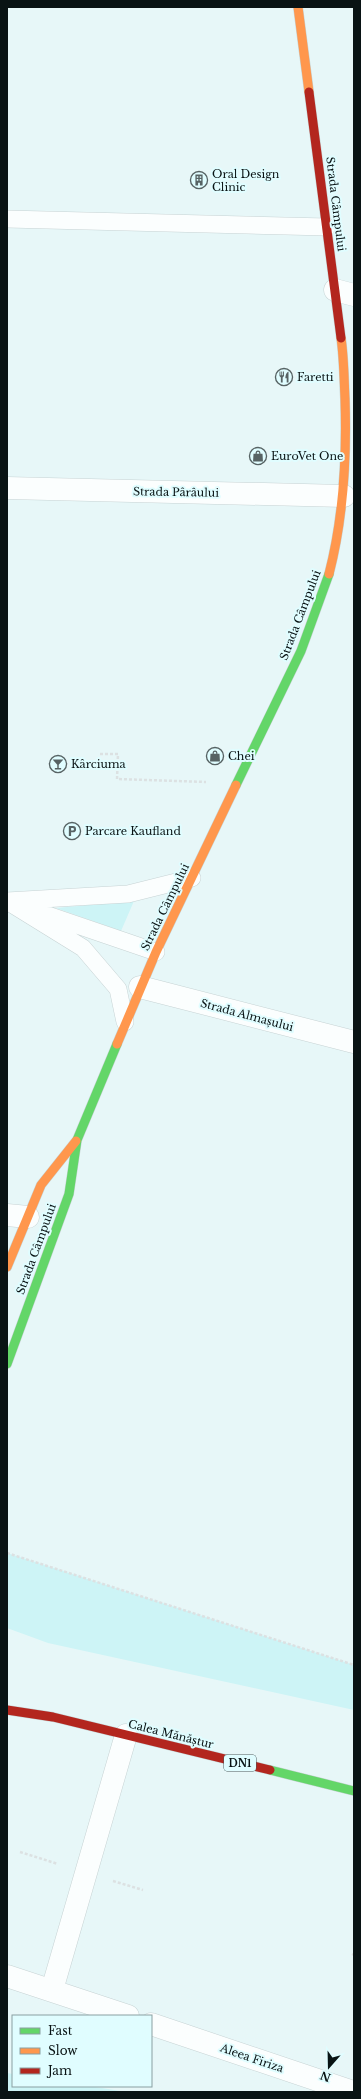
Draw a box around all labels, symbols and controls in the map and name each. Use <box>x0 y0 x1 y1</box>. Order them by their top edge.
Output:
street label: Strada Câmpului <box>323 156 349 252</box>
place label: Oral Design Clinic <box>212 167 280 194</box>
building icon: Oral Design Clinic <box>189 170 209 190</box>
restaurant icon: Faretti <box>274 367 294 387</box>
place label: Faretti <box>297 370 334 384</box>
shop icon: EuroVet One <box>248 446 268 466</box>
place label: EuroVet One <box>271 449 343 463</box>
street label: Strada Pârâului <box>133 484 219 500</box>
street label: Strada Câmpului <box>276 568 324 662</box>
shop icon: Chei <box>205 746 225 766</box>
place label: Chei <box>228 749 255 763</box>
bar icon: Kârciuma <box>48 754 68 774</box>
place label: Kârciuma <box>71 757 127 771</box>
parking icon: Parcare Kaufland <box>62 821 82 841</box>
place label: Parcare Kaufland <box>85 824 181 838</box>
street label: Strada Câmpului <box>138 861 192 953</box>
street label: Strada Almașului <box>199 996 295 1034</box>
street label: Strada Câmpului <box>13 1202 59 1296</box>
street label: Calea Mănăștur <box>127 1717 216 1752</box>
road number: DN1 <box>224 1755 256 1771</box>
legend <box>12 2015 152 2087</box>
text: Fast <box>48 2023 73 2038</box>
street label: Aleea Firiza <box>217 2040 286 2076</box>
text: Slow <box>48 2043 78 2058</box>
north arrow <box>309 2047 349 2087</box>
text: Jam <box>46 2063 72 2078</box>
text: N <box>318 2068 333 2085</box>

